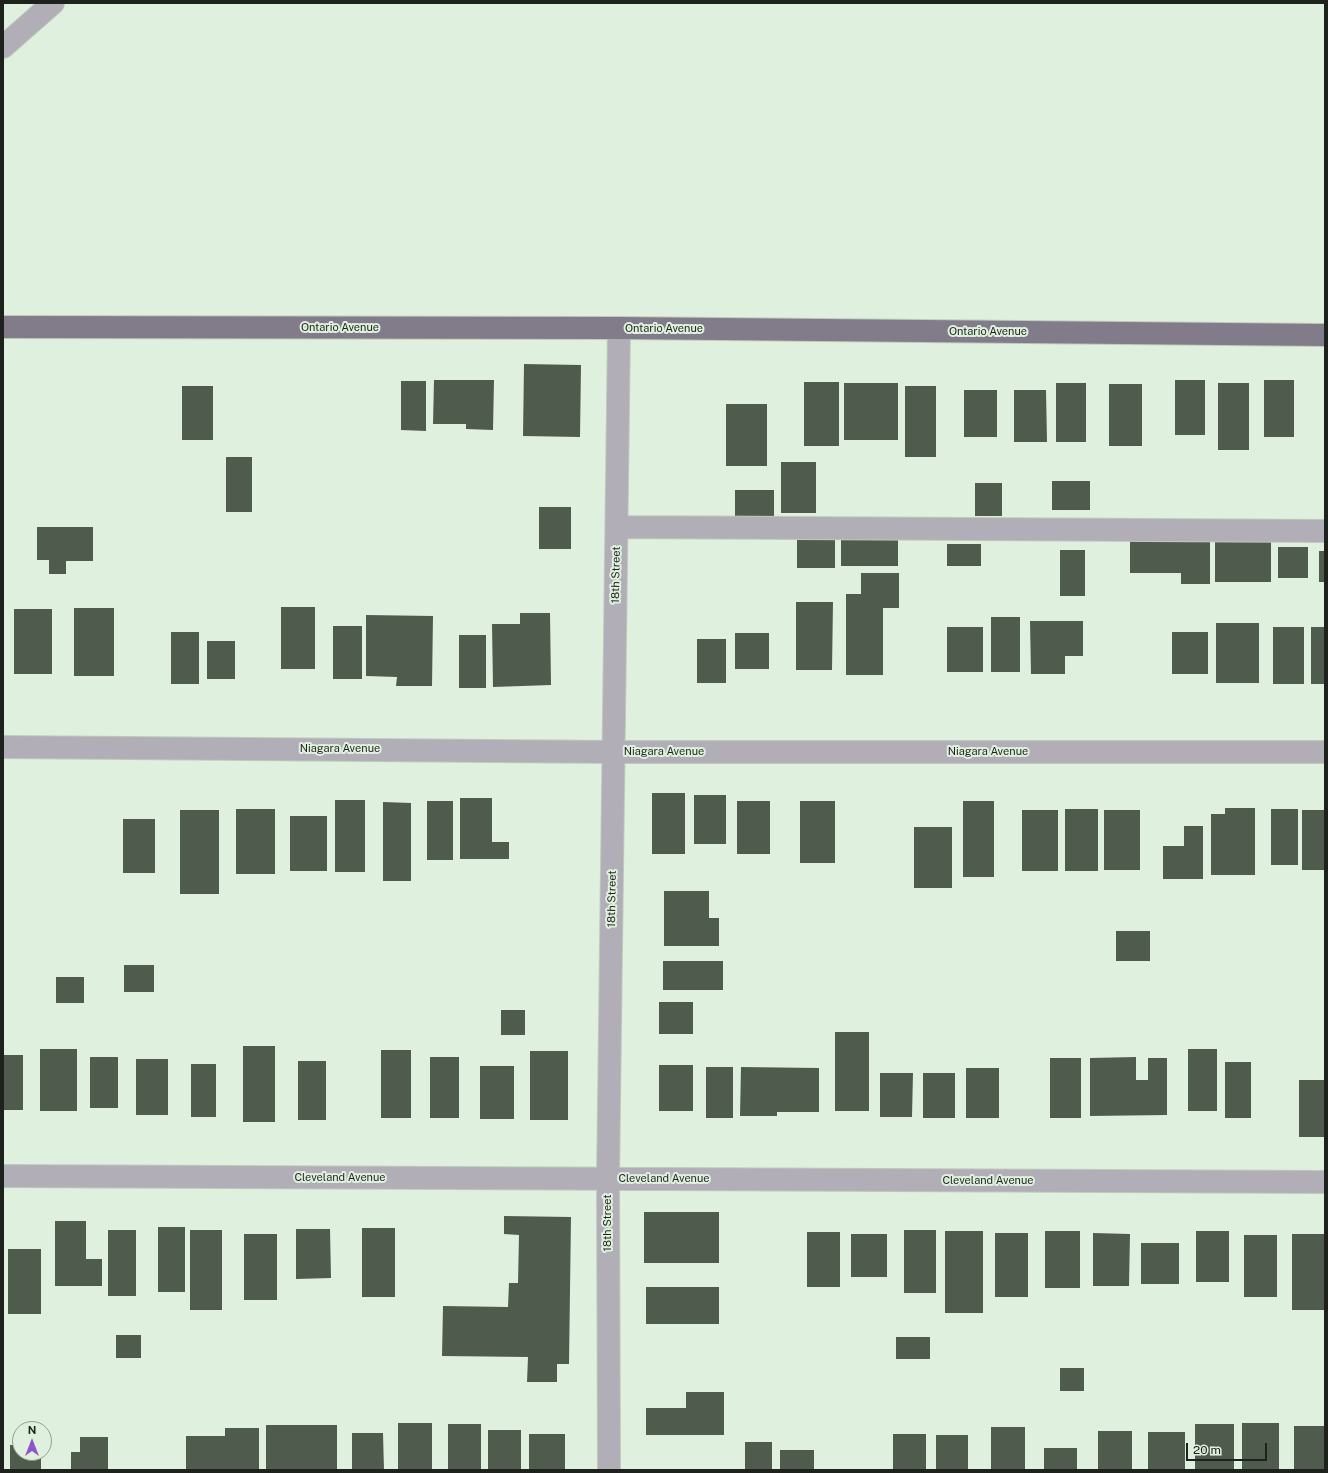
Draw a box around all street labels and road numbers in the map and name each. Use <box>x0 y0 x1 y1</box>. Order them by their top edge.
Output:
street label: Ontario Avenue <box>301 321 379 335</box>
street label: Ontario Avenue <box>625 322 703 336</box>
street label: Ontario Avenue <box>949 325 1027 339</box>
street label: 18th Street <box>609 546 623 604</box>
street label: Niagara Avenue <box>300 742 380 756</box>
street label: Niagara Avenue <box>624 745 704 759</box>
street label: Niagara Avenue <box>948 745 1028 759</box>
street label: 18th Street <box>605 870 619 928</box>
street label: Cleveland Avenue <box>294 1171 386 1185</box>
street label: Cleveland Avenue <box>618 1172 710 1186</box>
street label: Cleveland Avenue <box>942 1174 1034 1188</box>
street label: 18th Street <box>601 1194 615 1252</box>

